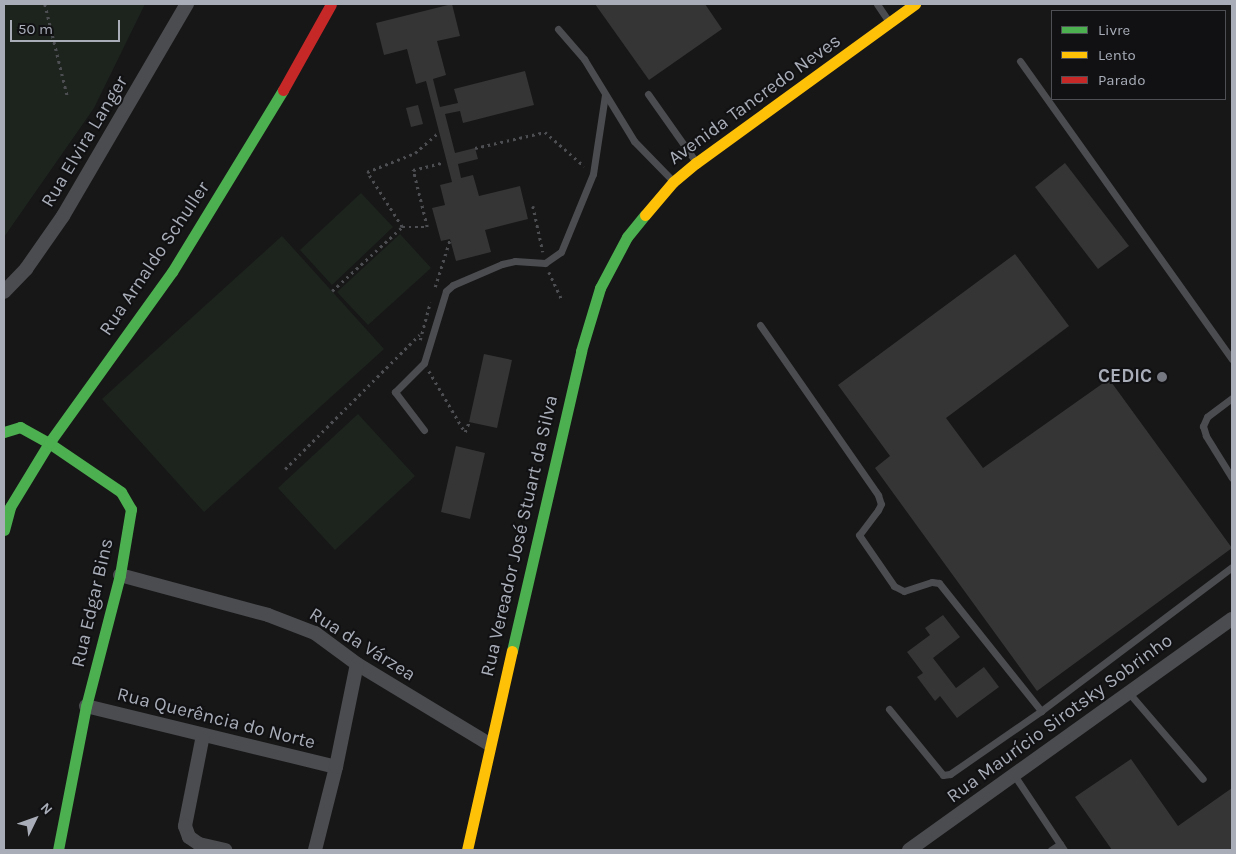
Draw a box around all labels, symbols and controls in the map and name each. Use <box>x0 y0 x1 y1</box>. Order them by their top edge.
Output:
scale bar <box>12 10 122 42</box>
legend <box>1051 10 1226 100</box>
text: 50 m <box>18 20 53 38</box>
text: Livre <box>1098 21 1130 39</box>
street label: Avenida Tancredo Neves <box>664 30 846 170</box>
text: Lento <box>1098 46 1136 64</box>
text: Parado <box>1098 71 1145 89</box>
street label: Rua Elvira Langer <box>37 72 133 212</box>
street label: Rua Arnaldo Schuller <box>95 178 215 340</box>
place label: CEDIC <box>1098 366 1152 388</box>
marker: CEDIC <box>1156 371 1168 383</box>
street label: Rua Vereador José Stuart da Silva <box>476 393 564 679</box>
street label: Rua Edgar Bins <box>67 536 119 670</box>
street label: Rua da Várzea <box>305 603 419 687</box>
street label: Rua Maurício Sirotsky Sobrinho <box>943 629 1177 809</box>
street label: Rua Querência do Norte <box>114 683 318 755</box>
north arrow <box>10 794 60 844</box>
text: N <box>37 799 56 818</box>

